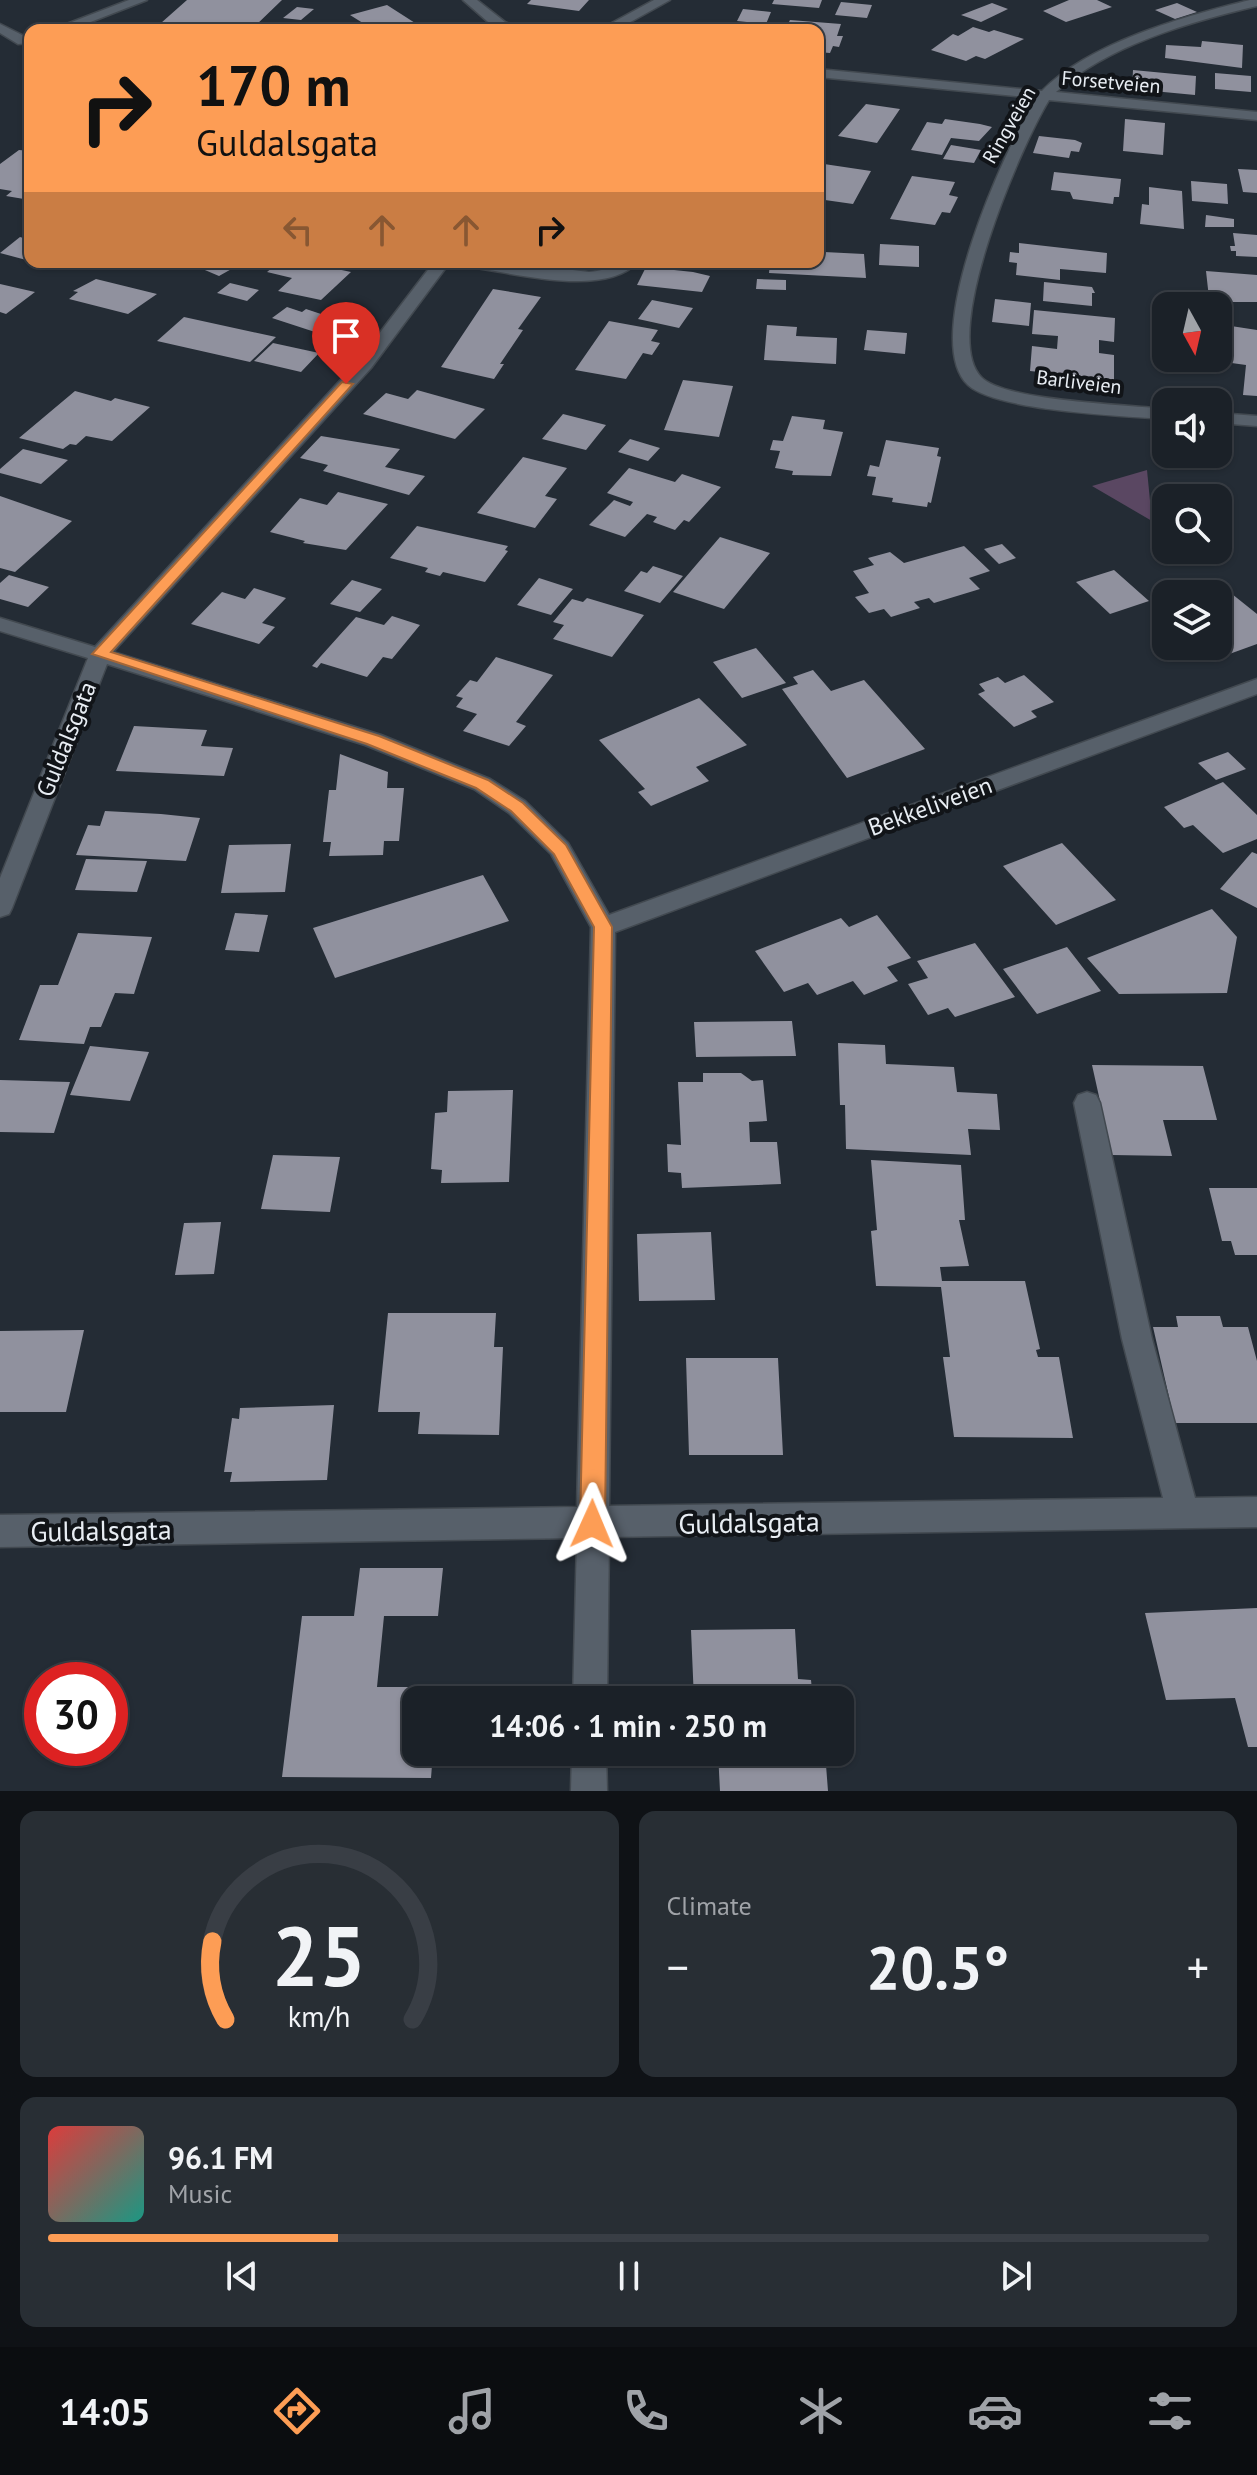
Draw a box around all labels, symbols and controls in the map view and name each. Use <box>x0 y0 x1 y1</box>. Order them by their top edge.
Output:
text: 170 m <box>196 49 351 121</box>
icon: right <box>64 56 168 160</box>
street label: Forsetveien <box>1060 65 1162 99</box>
street label: Ringveien <box>976 82 1042 168</box>
text: Guldalsgata <box>196 119 378 166</box>
icon: left <box>276 208 320 252</box>
icon: ahead <box>360 208 404 252</box>
icon: ahead <box>444 208 488 252</box>
icon: right <box>528 208 572 252</box>
north arrow <box>1152 292 1232 372</box>
map controls <box>1152 292 1232 660</box>
pin <box>312 302 380 384</box>
icon: arrive <box>324 314 368 358</box>
street label: Barliveien <box>1035 364 1123 400</box>
button: sound <box>1152 388 1232 468</box>
button: search <box>1152 484 1232 564</box>
button: layers <box>1152 580 1232 660</box>
street label: Guldalsgata <box>29 677 103 801</box>
street label: Bekkeliveien <box>864 769 996 843</box>
position arrow <box>550 1482 634 1566</box>
street label: Guldalsgata <box>678 1502 820 1542</box>
street label: Guldalsgata <box>30 1510 172 1550</box>
speed limit sign: 30 <box>24 1662 128 1766</box>
text: 14:06 · 1 min · 250 m <box>489 1706 767 1745</box>
text: Climate <box>667 1889 752 1922</box>
text: 25 <box>272 1901 366 2009</box>
text: 20.5° <box>866 1928 1009 2006</box>
text: − <box>667 1938 689 1995</box>
text: + <box>1187 1938 1209 1995</box>
text: km/h <box>288 1998 351 2035</box>
text: 96.1 FM <box>168 2138 273 2177</box>
text: Music <box>168 2177 232 2210</box>
icon: previous <box>220 2254 264 2298</box>
icon: pause <box>607 2254 651 2298</box>
icon: next <box>994 2254 1038 2298</box>
icon: directions <box>269 2383 325 2439</box>
icon: music <box>444 2383 500 2439</box>
icon: phone <box>618 2383 674 2439</box>
icon: climate <box>793 2383 849 2439</box>
icon: car <box>967 2383 1023 2439</box>
icon: filters <box>1142 2383 1198 2439</box>
text: 14:05 <box>59 2388 151 2435</box>

